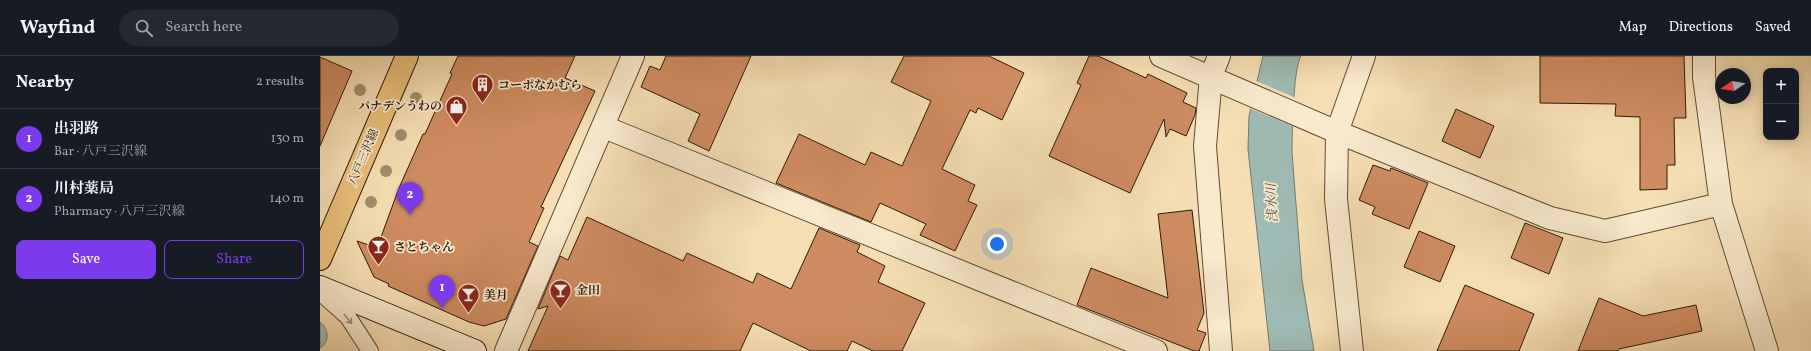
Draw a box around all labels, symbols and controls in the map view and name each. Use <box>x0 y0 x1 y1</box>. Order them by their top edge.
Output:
search box <box>119 10 399 46</box>
text: Wayfind <box>20 15 95 41</box>
icon: search <box>133 17 155 39</box>
text: Search here <box>165 17 242 38</box>
text: Map <box>1619 18 1647 37</box>
text: Directions <box>1669 18 1733 37</box>
text: Saved <box>1755 18 1791 37</box>
north arrow <box>1715 68 1751 104</box>
map controls <box>1763 68 1799 140</box>
button: + <box>1763 68 1799 104</box>
text: Nearby <box>16 71 74 94</box>
building icon: コーポなかむら <box>469 72 495 105</box>
text: 2 results <box>256 73 304 91</box>
place label: コーポなかむら <box>498 78 582 94</box>
shop icon: パナデンうわの <box>444 93 470 126</box>
place label: パナデンうわの <box>358 99 442 115</box>
button: − <box>1763 104 1799 140</box>
text: 出羽路 <box>54 119 99 140</box>
street label: 八戸三沢線 <box>345 127 383 188</box>
text: 1 <box>26 130 32 148</box>
text: 130 m <box>271 130 304 148</box>
text: Bar · 八戸三沢線 <box>54 143 147 161</box>
text: 川村薬局 <box>54 179 114 200</box>
water label: 浅水川 <box>1263 181 1283 223</box>
pin: 2 <box>397 182 423 215</box>
text: 2 <box>26 190 32 208</box>
text: 140 m <box>270 190 304 208</box>
text: Pharmacy · 八戸三沢線 <box>54 203 184 221</box>
bar icon: さとちゃん <box>365 234 391 267</box>
your location <box>987 234 1007 254</box>
button: Save <box>16 240 156 279</box>
button: Share <box>164 240 304 279</box>
place label: さとちゃん <box>394 240 454 256</box>
pin: 1 <box>429 275 455 308</box>
bar icon: 金田 <box>547 277 573 310</box>
bar icon: 美月 <box>456 282 482 315</box>
place label: 金田 <box>576 283 600 299</box>
place label: 美月 <box>484 288 508 304</box>
one-way arrow <box>344 313 353 324</box>

